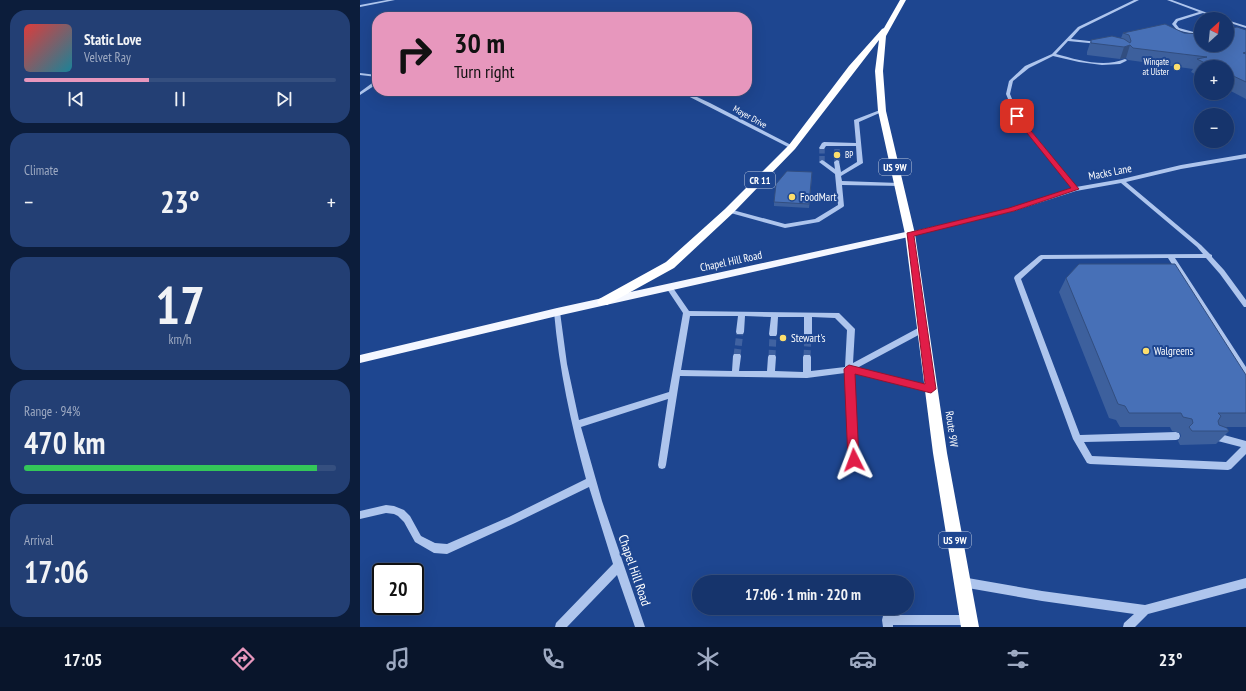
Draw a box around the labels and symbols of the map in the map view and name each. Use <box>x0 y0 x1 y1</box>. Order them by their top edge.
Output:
north arrow <box>1194 12 1234 52</box>
place label: Wingate at Ulster <box>1143 56 1170 77</box>
marker: Wingate at Ulster <box>1172 62 1182 72</box>
pin <box>1000 99 1034 133</box>
street label: Mayer Drive <box>731 103 769 131</box>
place label: BP <box>845 149 853 160</box>
marker: BP <box>832 150 842 160</box>
road number: US 9W <box>879 159 911 175</box>
street label: Macks Lane <box>1087 161 1133 183</box>
road number: CR 11 <box>745 172 775 188</box>
place label: FoodMart <box>800 190 837 204</box>
marker: FoodMart <box>787 192 797 202</box>
street label: Chapel Hill Road <box>699 248 763 274</box>
place label: Stewart's <box>791 331 826 345</box>
marker: Stewart's <box>778 333 788 343</box>
place label: Walgreens <box>1154 344 1194 358</box>
marker: Walgreens <box>1141 346 1151 356</box>
street label: Route 9W <box>943 410 962 449</box>
position arrow <box>833 439 875 481</box>
street label: Chapel Hill Road <box>614 532 655 608</box>
road number: US 9W <box>939 532 971 548</box>
speed limit sign: 20 <box>372 563 424 615</box>

